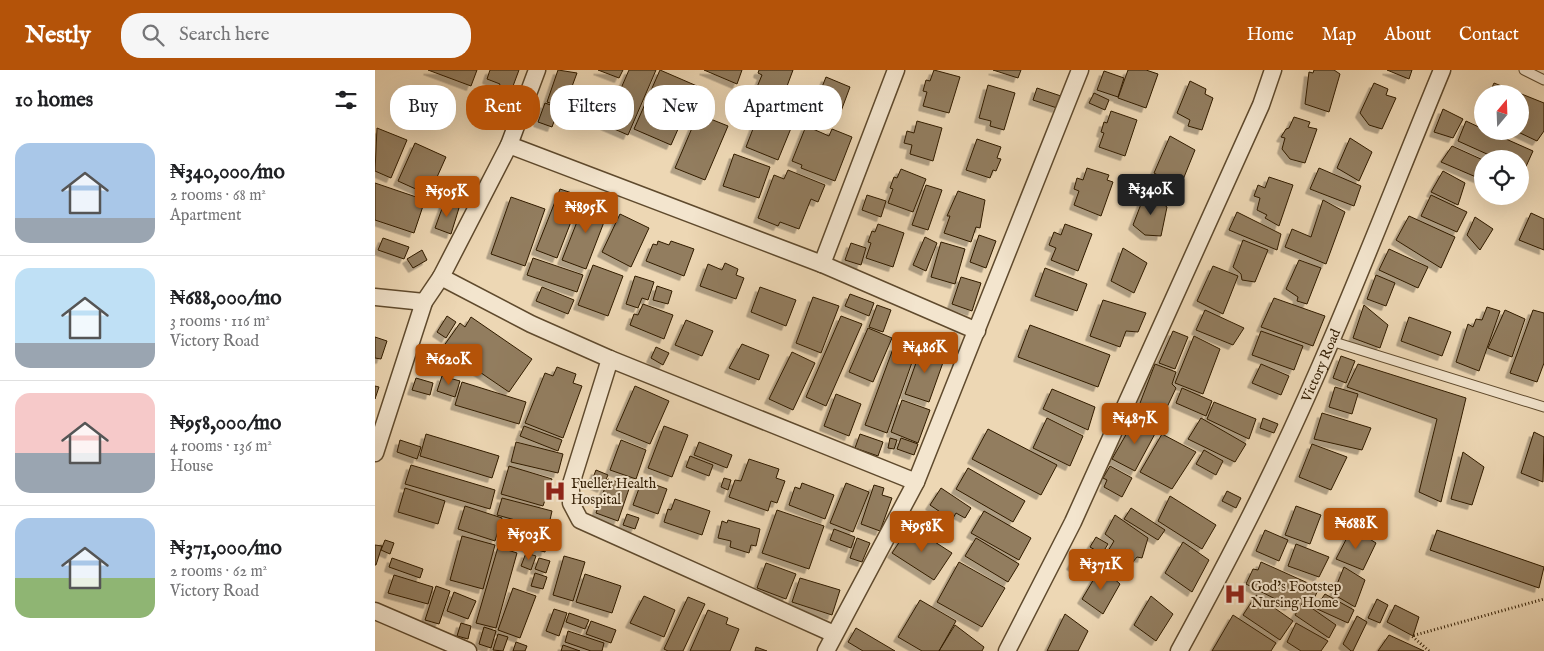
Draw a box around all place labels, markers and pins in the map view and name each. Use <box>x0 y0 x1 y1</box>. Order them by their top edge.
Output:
pin: ₦340K <box>1116 174 1186 216</box>
pin: ₦505K <box>412 176 482 218</box>
pin: ₦895K <box>551 191 621 234</box>
pin: ₦486K <box>890 332 960 374</box>
pin: ₦620K <box>414 344 484 386</box>
pin: ₦487K <box>1100 402 1170 445</box>
place label: Fueller Health Hospital <box>571 475 657 509</box>
hospital icon: Fueller Health Hospital <box>542 478 568 504</box>
pin: ₦688K <box>1321 508 1391 550</box>
pin: ₦958K <box>887 510 957 553</box>
pin: ₦503K <box>494 518 564 561</box>
pin: ₦371K <box>1066 548 1136 591</box>
place label: God's Footstep Nursing Home <box>1251 578 1342 612</box>
hospital icon: God's Footstep Nursing Home <box>1222 581 1248 607</box>

